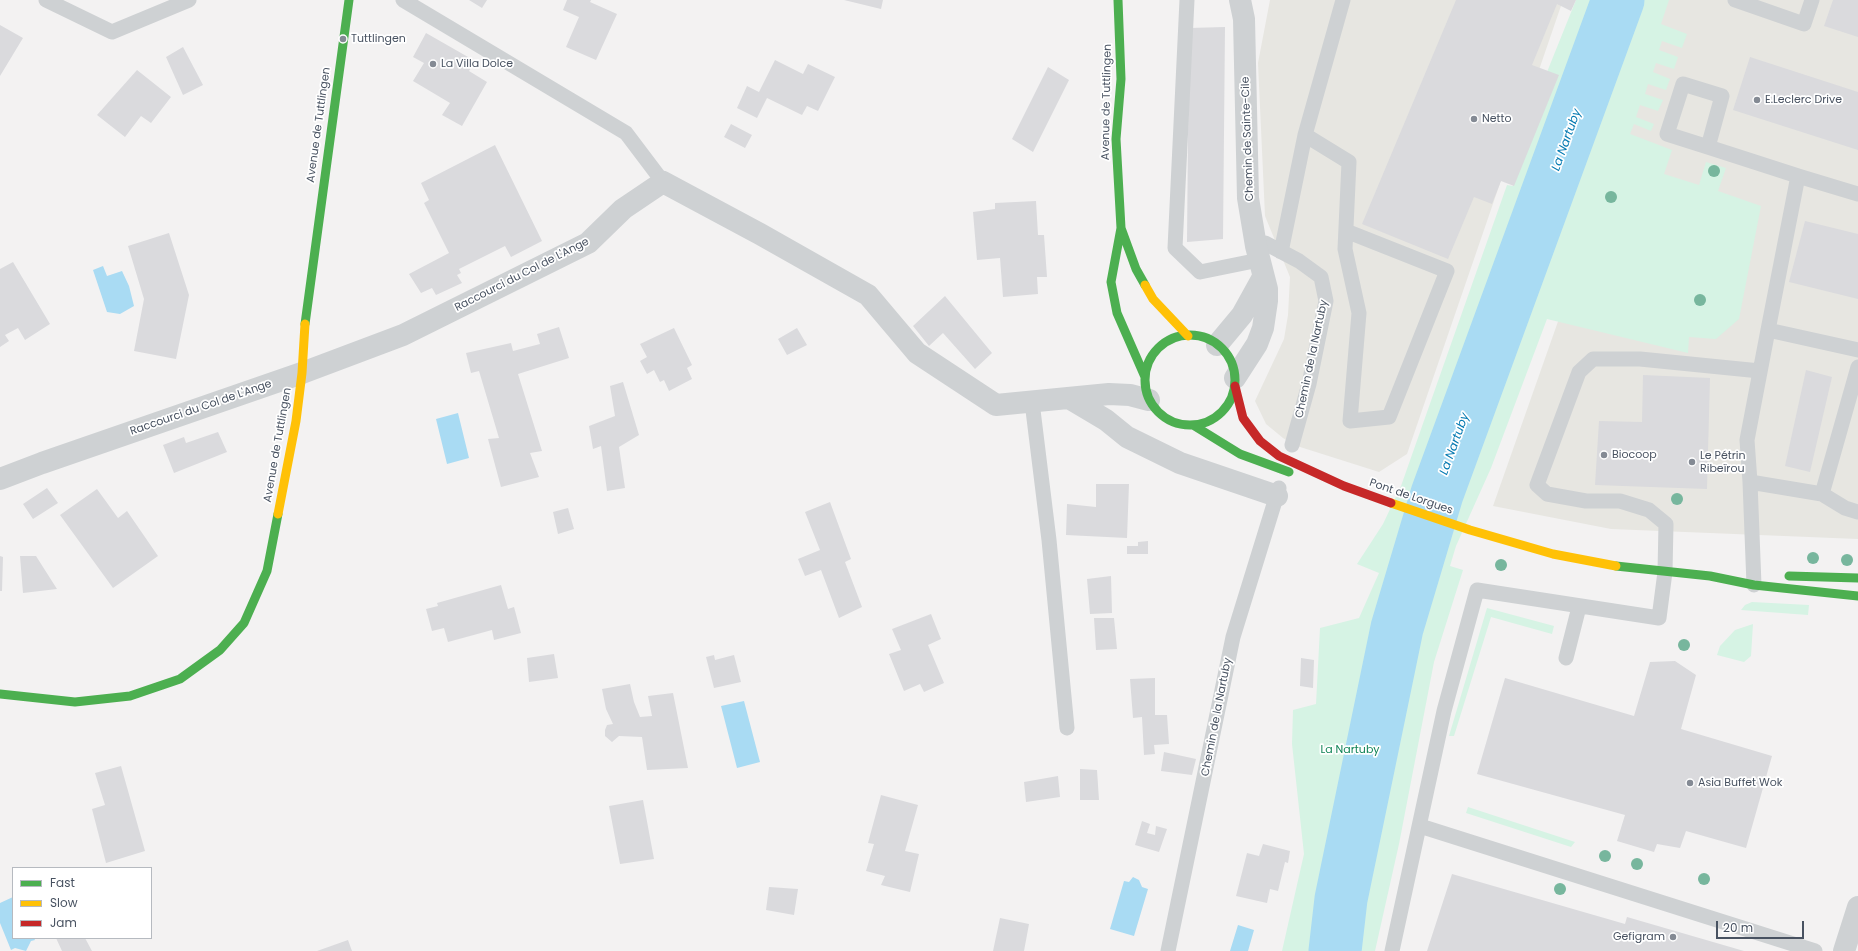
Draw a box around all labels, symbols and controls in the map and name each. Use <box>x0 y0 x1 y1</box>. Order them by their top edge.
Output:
place label: Tuttlingen <box>351 32 406 46</box>
marker: Tuttlingen <box>338 34 348 44</box>
street label: Avenue de Tuttlingen <box>1099 44 1115 160</box>
place label: La Villa Dolce <box>441 57 513 71</box>
marker: La Villa Dolce <box>428 59 438 69</box>
street label: Avenue de Tuttlingen <box>304 67 334 183</box>
street label: Chemin de Sainte-Cile <box>1239 76 1257 202</box>
place label: E.Leclerc Drive <box>1765 93 1842 107</box>
marker: E.Leclerc Drive <box>1752 95 1762 105</box>
water label: La Nartuby <box>1549 107 1585 173</box>
place label: Netto <box>1482 112 1512 126</box>
marker: Netto <box>1469 114 1479 124</box>
street label: Raccourci du Col de L'Ange <box>453 235 591 315</box>
street label: Chemin de la Nartuby <box>1293 299 1331 419</box>
street label: Raccourci du Col de L'Ange <box>128 378 274 438</box>
street label: Avenue de Tuttlingen <box>261 387 295 503</box>
water label: La Nartuby <box>1437 411 1473 477</box>
place label: Biocoop <box>1612 448 1657 462</box>
place label: Le Pétrin Ribeïrou <box>1700 449 1746 475</box>
marker: Biocoop <box>1599 450 1609 460</box>
marker: Le Pétrin Ribeïrou <box>1687 457 1697 467</box>
street label: Pont de Lorgues <box>1367 477 1455 517</box>
street label: Chemin de la Nartuby <box>1199 657 1235 777</box>
park label: La Nartuby <box>1320 743 1380 757</box>
place label: Asia Buffet Wok <box>1698 776 1782 790</box>
marker: Asia Buffet Wok <box>1685 778 1695 788</box>
legend <box>12 867 152 939</box>
text: Fast <box>50 874 75 891</box>
text: Slow <box>50 894 78 911</box>
scale bar <box>1718 913 1806 939</box>
text: Jam <box>50 914 77 931</box>
text: 20 m <box>1723 919 1753 936</box>
place label: Gefigram <box>1613 930 1665 944</box>
marker: Gefigram <box>1668 932 1678 942</box>

